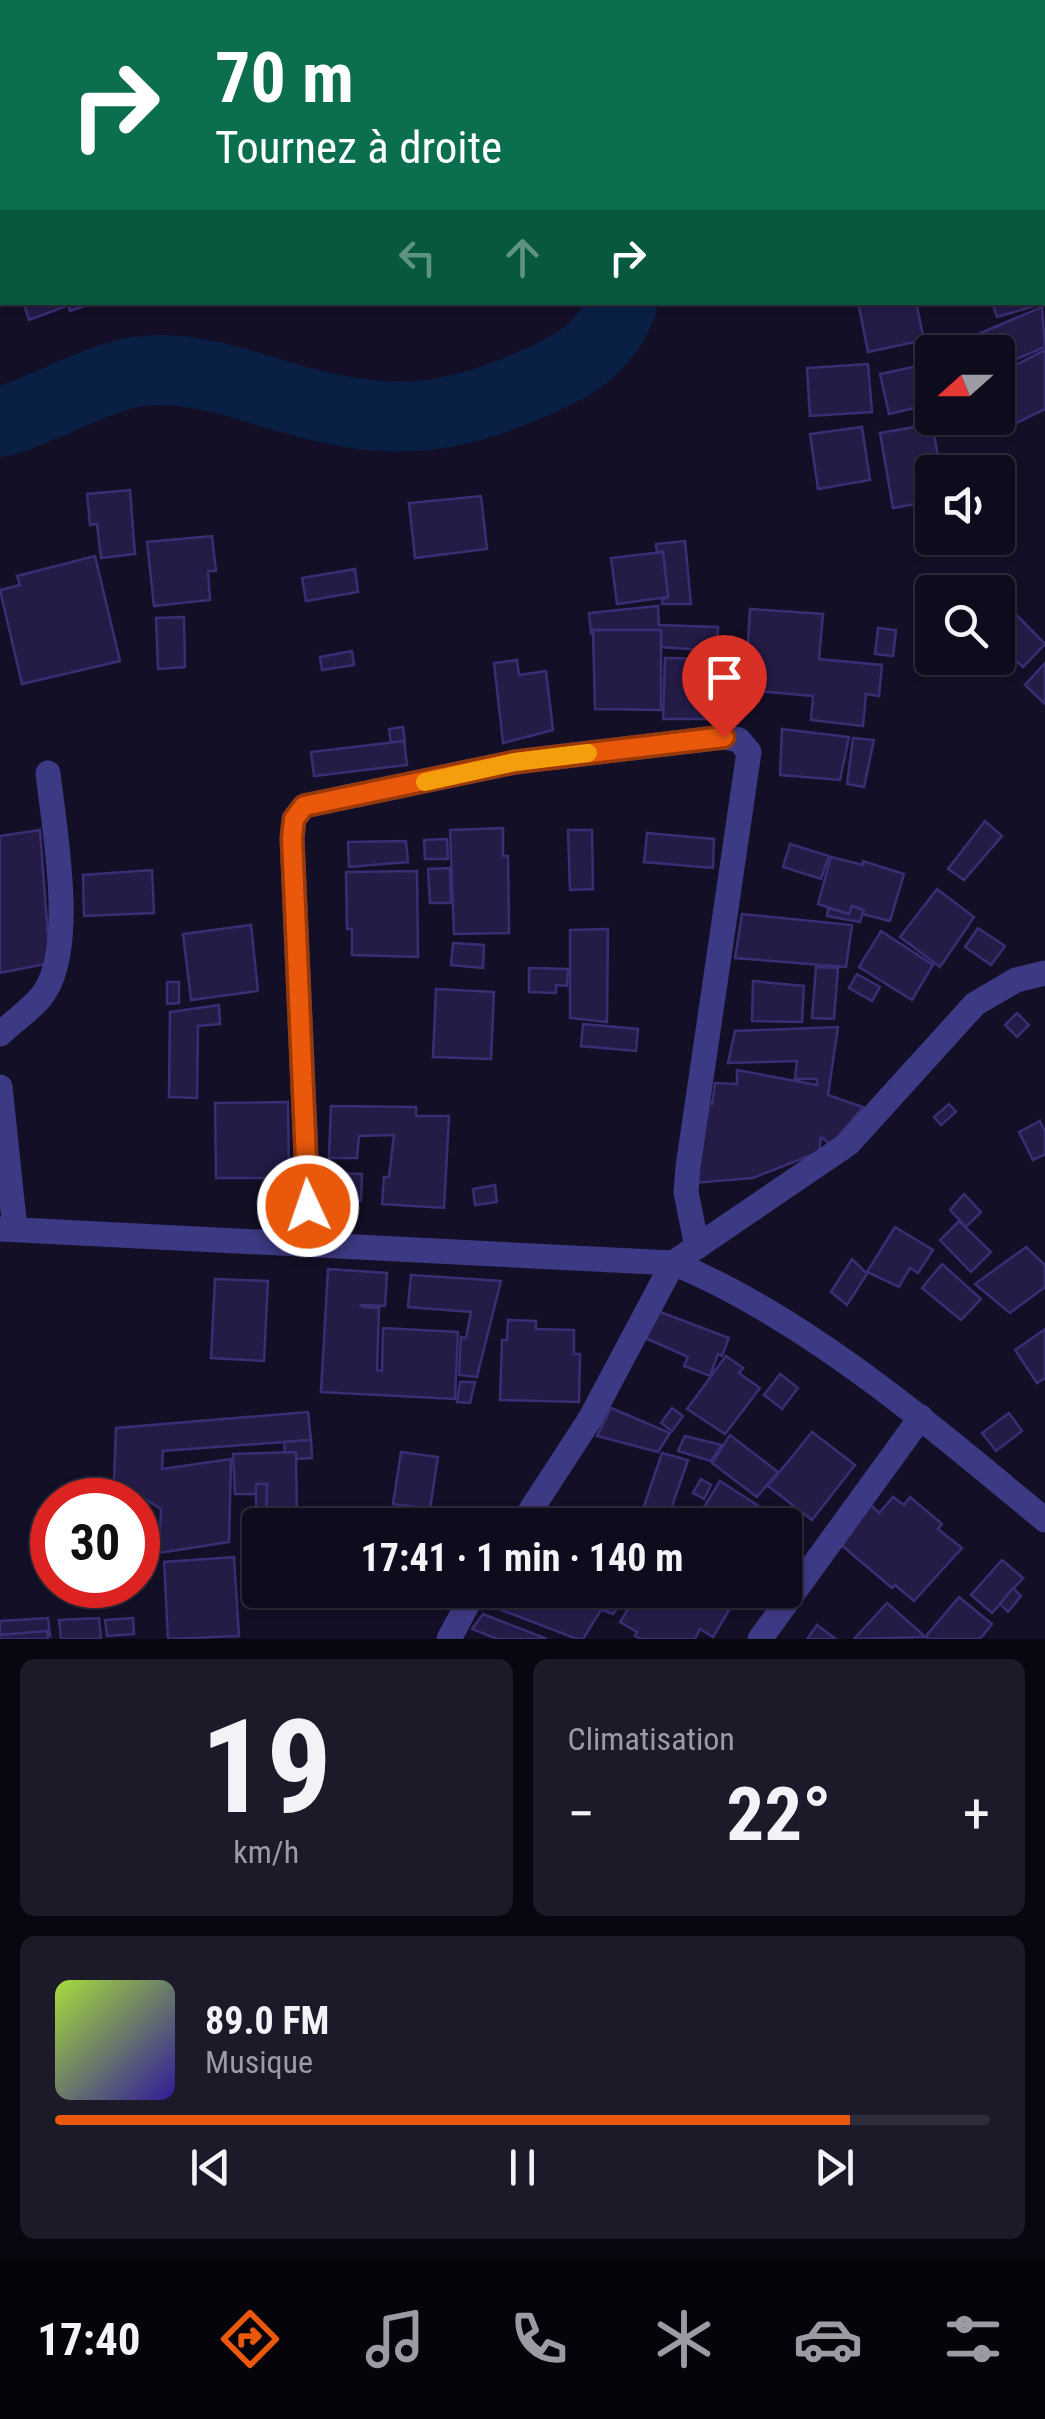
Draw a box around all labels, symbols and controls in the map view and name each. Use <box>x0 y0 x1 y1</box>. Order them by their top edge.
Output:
text: 70 m <box>215 37 354 119</box>
icon: right <box>50 40 180 170</box>
text: Tournez à droite <box>215 121 502 174</box>
icon: left <box>390 230 445 285</box>
icon: ahead <box>495 230 550 285</box>
icon: right <box>600 230 655 285</box>
north arrow <box>915 335 1015 435</box>
map controls <box>915 335 1015 675</box>
button: sound <box>915 455 1015 555</box>
button: search <box>915 575 1015 675</box>
pin <box>682 635 767 738</box>
icon: arrive <box>697 650 752 705</box>
position arrow <box>256 1154 360 1258</box>
speed limit sign: 30 <box>30 1478 160 1608</box>
text: 17:41 · 1 min · 140 m <box>361 1536 683 1580</box>
text: 19 <box>201 1691 332 1844</box>
text: Climatisation <box>568 1720 735 1758</box>
text: 22° <box>726 1770 831 1858</box>
text: − <box>568 1782 595 1846</box>
text: + <box>963 1782 990 1846</box>
text: km/h <box>233 1833 299 1871</box>
text: 89.0 FM <box>205 1999 329 2043</box>
text: Musique <box>205 2043 313 2081</box>
icon: previous <box>183 2140 238 2195</box>
icon: pause <box>495 2140 550 2195</box>
icon: next <box>807 2140 862 2195</box>
icon: directions <box>215 2304 285 2374</box>
icon: music <box>360 2304 430 2374</box>
icon: phone <box>504 2304 574 2374</box>
icon: climate <box>649 2304 719 2374</box>
icon: car <box>793 2304 863 2374</box>
icon: filters <box>938 2304 1008 2374</box>
text: 17:40 <box>37 2313 141 2366</box>

